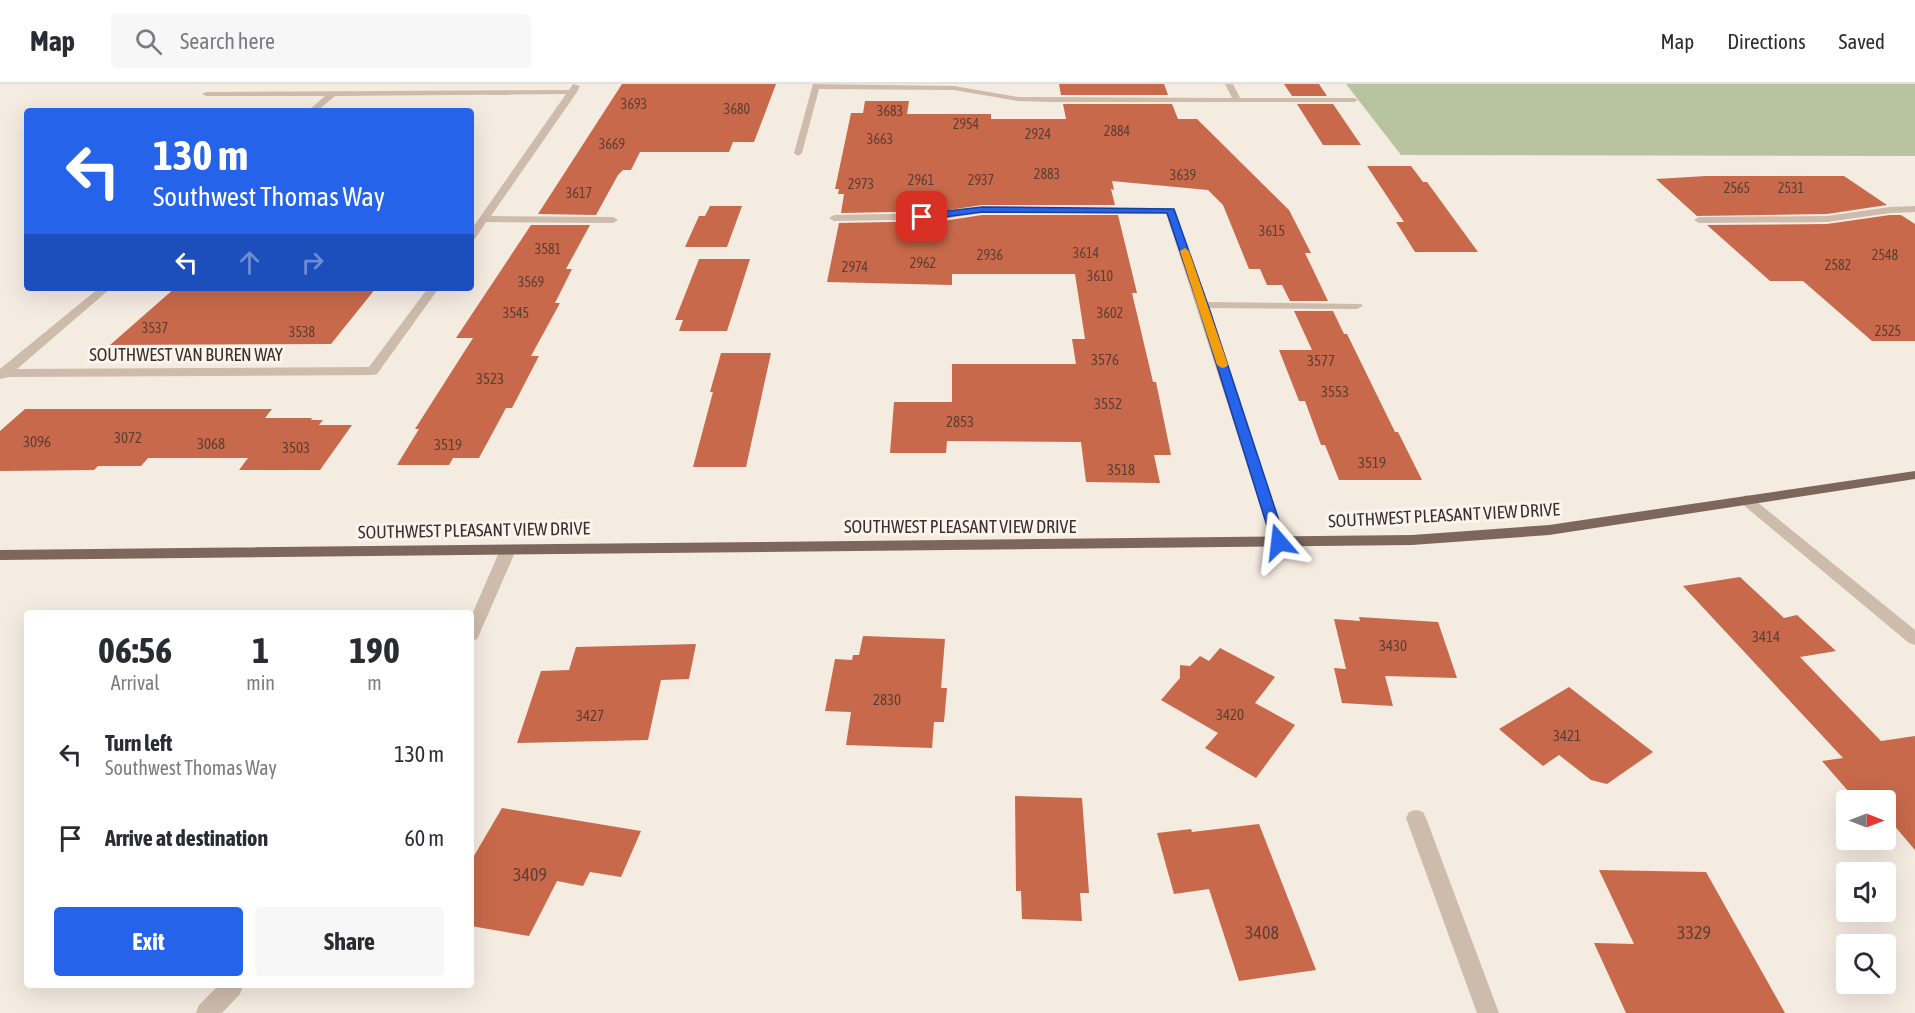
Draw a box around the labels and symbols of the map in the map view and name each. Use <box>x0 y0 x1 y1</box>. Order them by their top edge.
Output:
house number: 3693 <box>621 96 647 112</box>
house number: 3680 <box>724 101 751 117</box>
house number: 3683 <box>877 103 903 119</box>
house number: 2954 <box>953 116 980 132</box>
house number: 2884 <box>1104 123 1131 139</box>
house number: 2924 <box>1025 126 1052 142</box>
house number: 3663 <box>867 131 893 147</box>
house number: 3669 <box>599 136 625 152</box>
house number: 2883 <box>1034 166 1060 182</box>
house number: 3639 <box>1170 167 1196 183</box>
house number: 2961 <box>908 172 934 188</box>
house number: 2937 <box>968 172 994 188</box>
house number: 2973 <box>848 176 874 192</box>
house number: 2565 <box>1724 180 1750 196</box>
house number: 2531 <box>1778 180 1804 196</box>
house number: 3617 <box>566 185 592 201</box>
pin <box>896 191 947 242</box>
house number: 3615 <box>1259 223 1285 239</box>
house number: 3581 <box>535 241 561 257</box>
house number: 3614 <box>1073 245 1100 261</box>
house number: 2936 <box>977 247 1004 263</box>
house number: 2548 <box>1872 247 1899 263</box>
house number: 2962 <box>910 255 936 271</box>
house number: 2582 <box>1825 257 1851 273</box>
house number: 2974 <box>842 259 869 275</box>
house number: 3610 <box>1087 268 1114 284</box>
house number: 3569 <box>518 274 544 290</box>
house number: 3545 <box>503 305 529 321</box>
house number: 3602 <box>1097 305 1123 321</box>
house number: 3537 <box>142 320 168 336</box>
house number: 2525 <box>1875 323 1901 339</box>
house number: 3538 <box>289 324 316 340</box>
street label: SOUTHWEST VAN BUREN WAY <box>89 344 283 365</box>
house number: 3576 <box>1091 351 1119 368</box>
house number: 3577 <box>1307 352 1335 369</box>
house number: 3523 <box>476 370 504 387</box>
house number: 3553 <box>1321 383 1349 400</box>
house number: 3552 <box>1094 395 1122 412</box>
house number: 2853 <box>946 413 974 430</box>
house number: 3072 <box>114 429 142 446</box>
house number: 3096 <box>23 433 51 450</box>
house number: 3068 <box>197 435 225 452</box>
house number: 3519 <box>434 436 462 453</box>
house number: 3503 <box>282 439 310 456</box>
house number: 3519 <box>1358 454 1386 471</box>
house number: 3518 <box>1107 461 1135 478</box>
street label: SOUTHWEST PLEASANT VIEW DRIVE <box>1328 498 1561 532</box>
position arrow <box>1247 510 1311 574</box>
street label: SOUTHWEST PLEASANT VIEW DRIVE <box>844 516 1076 537</box>
street label: SOUTHWEST PLEASANT VIEW DRIVE <box>358 517 591 543</box>
house number: 3414 <box>1752 628 1780 645</box>
house number: 3430 <box>1379 637 1407 654</box>
house number: 2830 <box>873 691 901 708</box>
house number: 3420 <box>1216 706 1244 723</box>
house number: 3427 <box>576 707 604 724</box>
house number: 3421 <box>1553 727 1581 744</box>
north arrow <box>1836 790 1896 850</box>
house number: 3409 <box>513 864 547 885</box>
house number: 3408 <box>1245 922 1279 943</box>
house number: 3329 <box>1677 922 1711 943</box>

